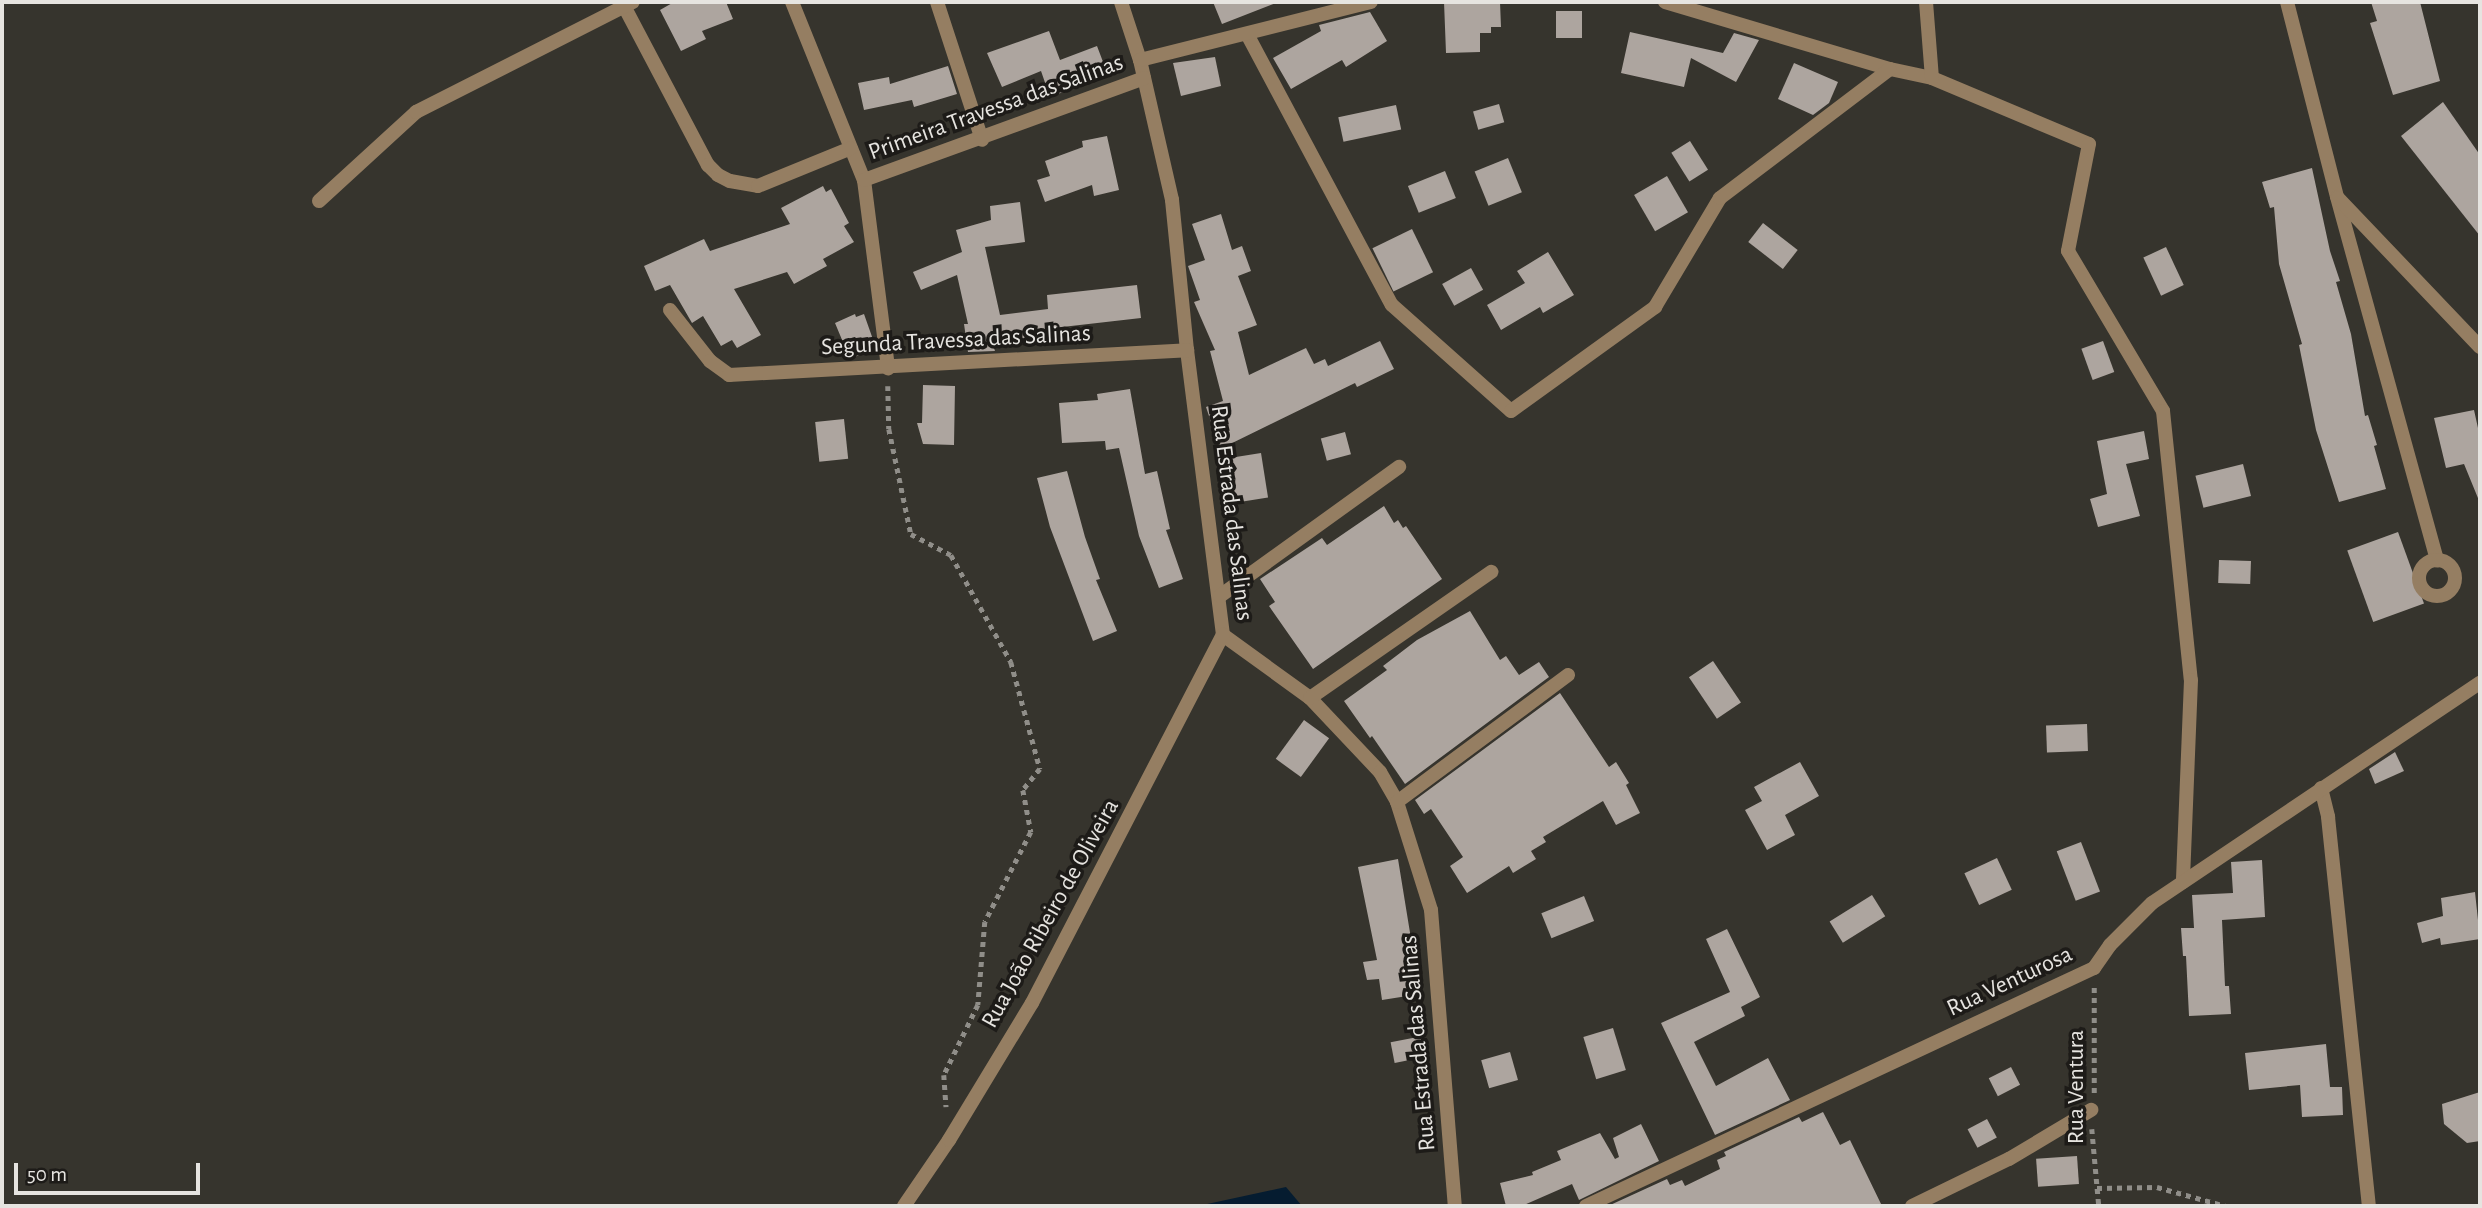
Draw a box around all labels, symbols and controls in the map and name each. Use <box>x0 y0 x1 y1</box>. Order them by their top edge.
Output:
street label: Primeira Travessa das Salinas <box>865 48 1127 168</box>
street label: Segunda Travessa das Salinas <box>821 320 1091 362</box>
street label: Rua Estrada das Salinas <box>1204 404 1258 622</box>
street label: Rua João Ribeiro de Oliveira <box>976 795 1126 1033</box>
street label: Rua Estrada das Salinas <box>1395 934 1443 1152</box>
street label: Rua Venturosa <box>1943 940 2077 1024</box>
street label: Rua Ventura <box>2063 1030 2091 1144</box>
scale bar <box>18 1148 203 1192</box>
text: 50 m <box>27 1164 67 1185</box>

